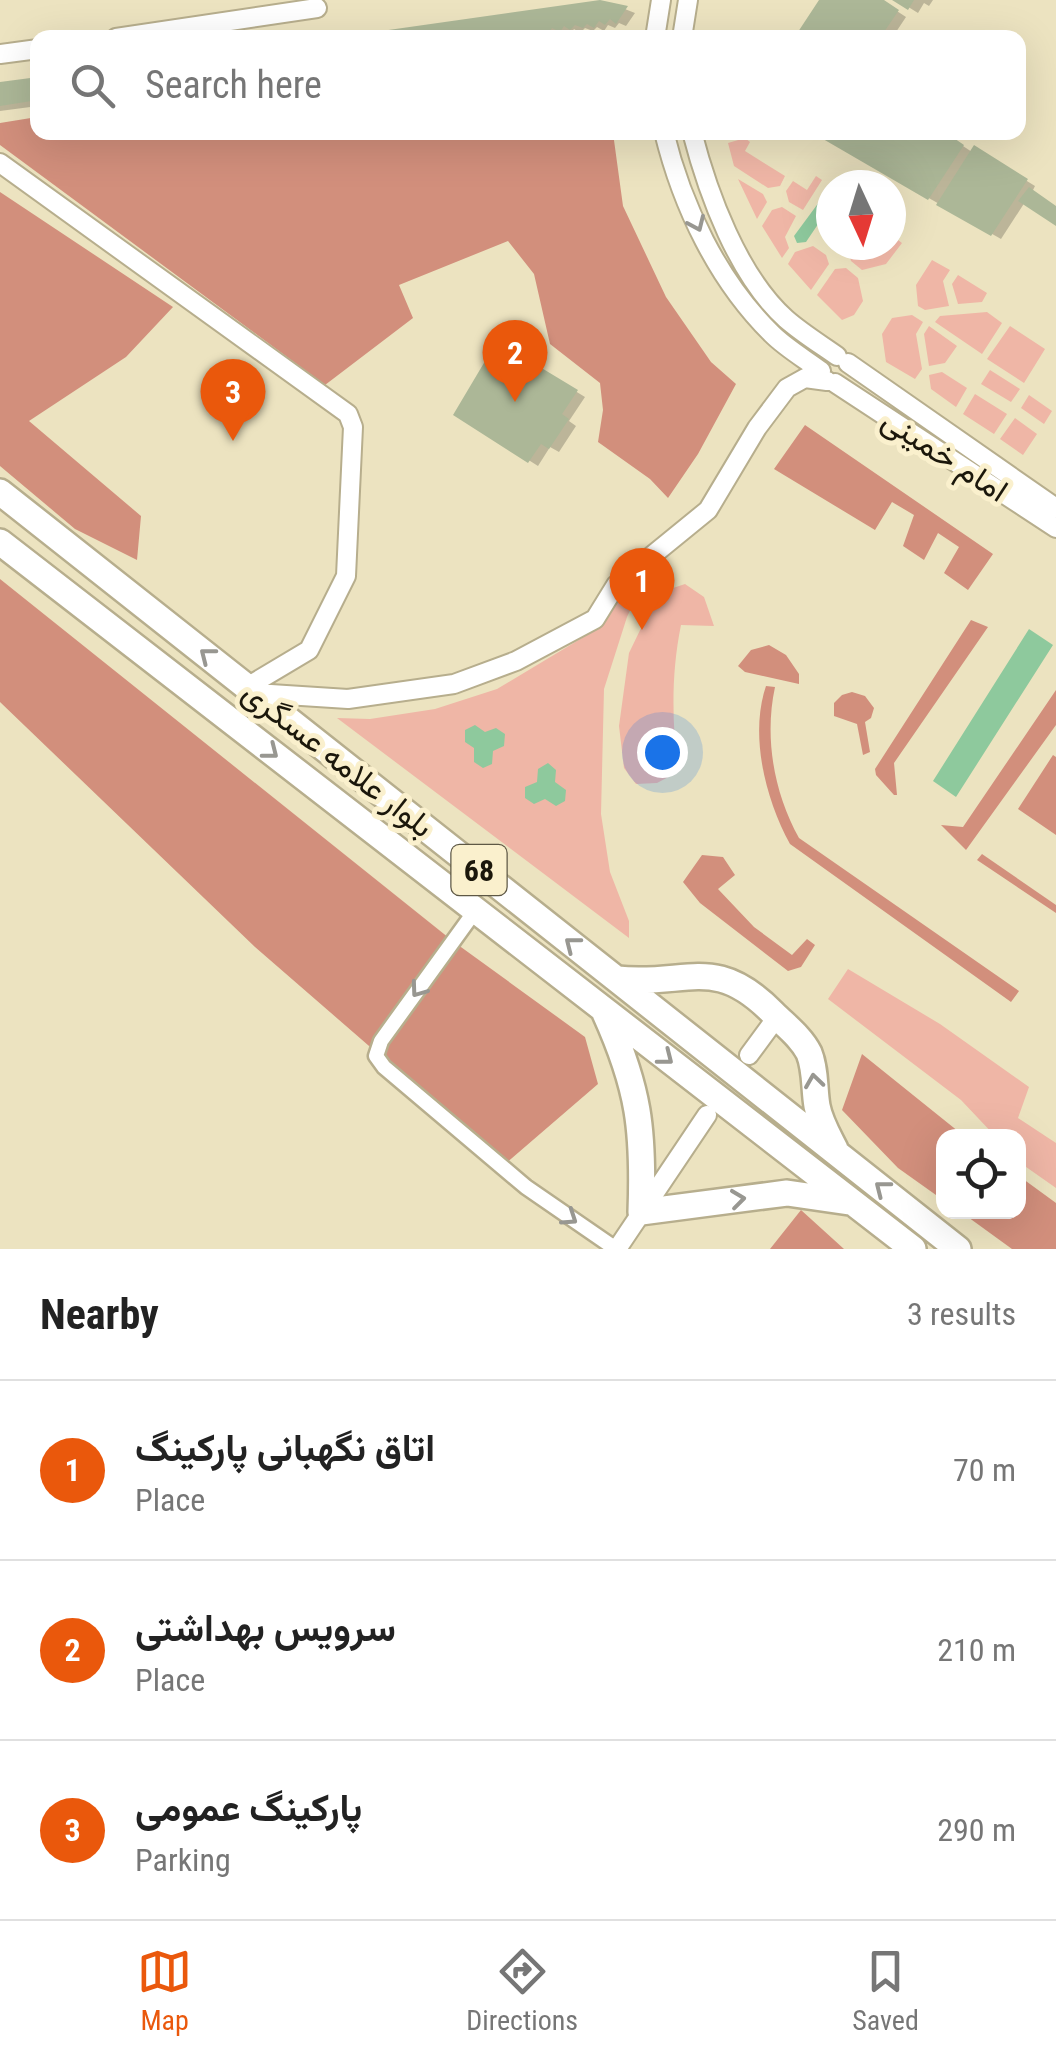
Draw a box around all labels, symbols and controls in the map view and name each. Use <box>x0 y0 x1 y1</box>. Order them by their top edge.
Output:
search box <box>30 30 1026 140</box>
icon: search <box>65 58 120 113</box>
text: Search here <box>145 63 322 107</box>
north arrow <box>816 170 906 260</box>
one-way arrow <box>685 214 705 232</box>
pin: 2 <box>482 320 548 402</box>
pin: 3 <box>200 358 266 441</box>
street label: امام خمینی <box>874 400 1015 511</box>
pin: 1 <box>610 548 674 630</box>
one-way arrow <box>201 649 219 667</box>
street label: بلوار علامه عسگری <box>234 673 441 846</box>
your location <box>637 727 688 778</box>
one-way arrow <box>260 740 278 758</box>
road number: 68 <box>452 845 506 895</box>
one-way arrow <box>565 938 583 955</box>
one-way arrow <box>412 978 430 997</box>
one-way arrow <box>655 1046 673 1064</box>
one-way arrow <box>804 1073 825 1089</box>
map controls <box>936 1129 1026 1219</box>
button: locate <box>936 1129 1026 1219</box>
one-way arrow <box>875 1183 893 1200</box>
one-way arrow <box>729 1189 746 1210</box>
one-way arrow <box>560 1206 578 1225</box>
text: Nearby <box>40 1290 159 1339</box>
text: 3 results <box>907 1295 1016 1333</box>
text: اتاق نگهبانی پارکینگ <box>135 1426 435 1470</box>
text: 1 <box>64 1451 81 1489</box>
text: 70 m <box>953 1451 1016 1489</box>
text: Place <box>135 1481 205 1519</box>
text: سرویس بهداشتی <box>135 1606 396 1650</box>
text: 2 <box>64 1631 81 1669</box>
text: 210 m <box>937 1631 1016 1669</box>
text: Place <box>135 1661 205 1699</box>
text: پارکینگ عمومی <box>135 1786 362 1830</box>
text: 3 <box>64 1811 81 1849</box>
text: 290 m <box>937 1811 1016 1849</box>
text: Parking <box>135 1841 231 1879</box>
tab: Map <box>137 1944 192 2037</box>
tab: Directions <box>466 1944 578 2037</box>
tab: Saved <box>852 1944 919 2037</box>

